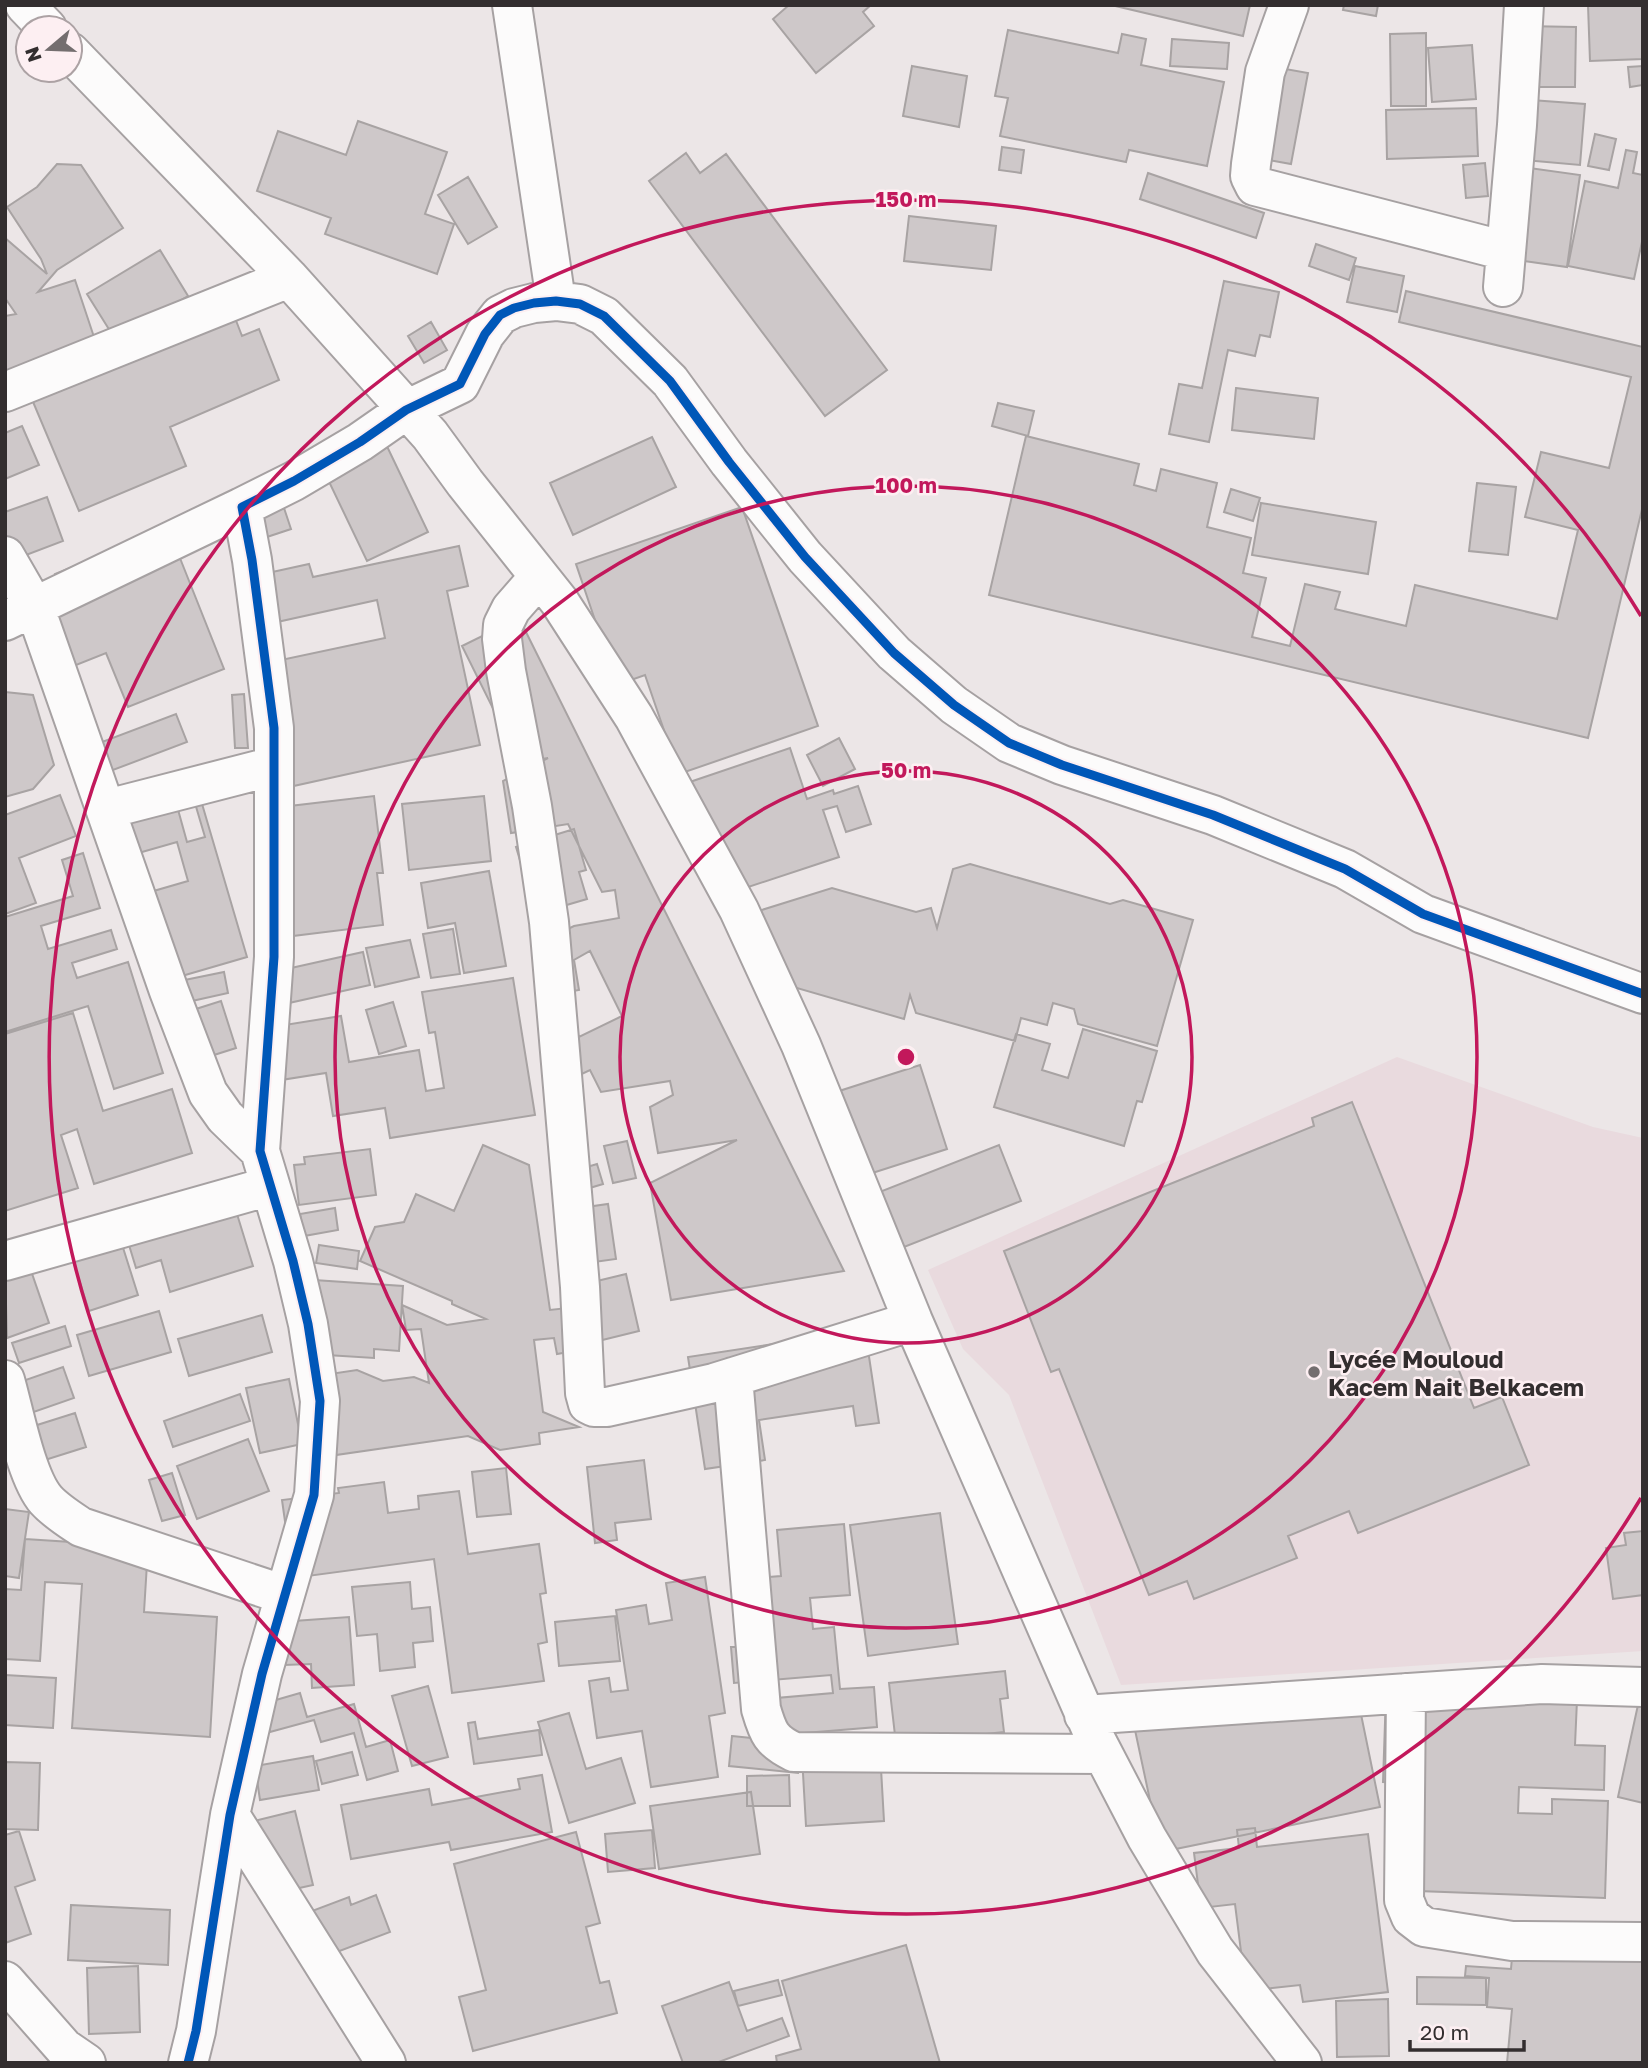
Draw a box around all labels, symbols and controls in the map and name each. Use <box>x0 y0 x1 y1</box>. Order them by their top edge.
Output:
north arrow <box>14 14 84 84</box>
text: N <box>19 44 46 65</box>
text: 150 m <box>876 186 936 212</box>
text: 100 m <box>875 472 937 498</box>
text: 50 m <box>881 757 931 783</box>
centre of rings <box>894 1045 918 1069</box>
place label: Lycée Mouloud Kacem Nait Belkacem <box>1328 1344 1584 1401</box>
marker: Lycée Mouloud Kacem Nait Belkacem <box>1306 1364 1322 1380</box>
scale bar <box>1410 2008 1524 2052</box>
text: 20 m <box>1420 2019 1469 2045</box>

